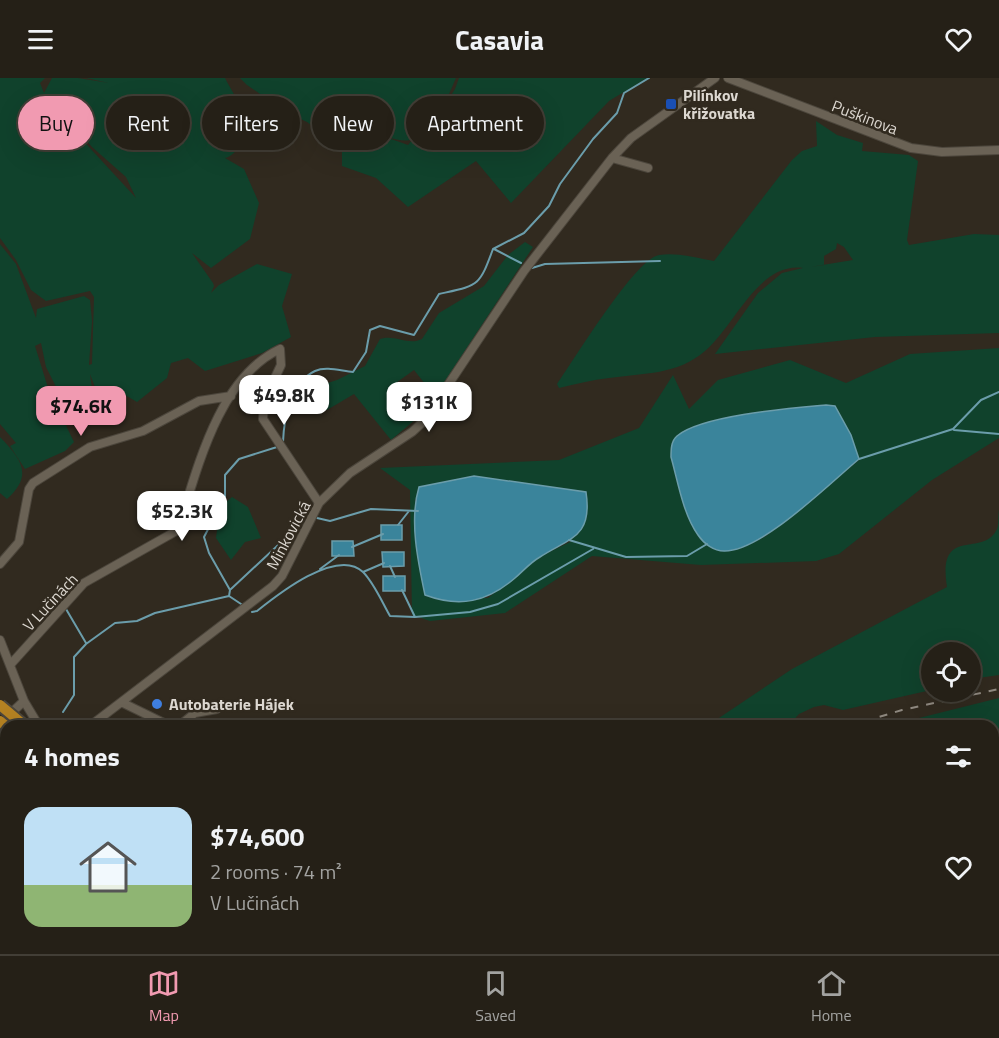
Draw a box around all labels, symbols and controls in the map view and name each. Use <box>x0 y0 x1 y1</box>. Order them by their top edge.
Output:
text: Casavia <box>455 19 544 60</box>
icon: menu <box>24 23 57 56</box>
icon: heart <box>942 23 975 56</box>
place label: Pilínkov křižovatka <box>683 83 755 125</box>
street label: Puškinova <box>828 93 902 141</box>
chip: Buy <box>18 96 94 150</box>
chip: Rent <box>106 96 190 150</box>
chip: Filters <box>202 96 300 150</box>
chip: New <box>312 96 394 150</box>
chip: Apartment <box>406 96 544 150</box>
marker: Pilínkov křižovatka <box>664 97 678 111</box>
pin: $49.8K <box>235 375 333 426</box>
text: $49.8K <box>253 379 315 410</box>
pin: $131K <box>387 382 471 433</box>
pin: $74.6K <box>32 386 130 437</box>
text: $131K <box>401 386 457 417</box>
text: $74.6K <box>50 390 112 421</box>
pin: $52.3K <box>133 491 231 542</box>
text: $52.3K <box>151 495 213 526</box>
street label: Minkovická <box>260 496 316 574</box>
street label: V Lučinách <box>17 568 83 636</box>
map controls <box>921 642 981 702</box>
button: locate <box>921 642 981 702</box>
place label: Autobaterie Hájek <box>169 692 295 716</box>
marker: Autobaterie Hájek <box>150 697 164 711</box>
text: 4 homes <box>24 737 120 776</box>
icon: filters <box>942 740 975 773</box>
text: $74,600 <box>210 817 304 856</box>
icon: home <box>72 831 144 903</box>
icon: heart <box>942 851 975 884</box>
text: 2 rooms · 74 m² <box>210 856 342 887</box>
text: V Lučinách <box>210 887 299 918</box>
tab: Map <box>147 967 180 1027</box>
tab: Saved <box>475 967 516 1027</box>
tab: Home <box>811 967 852 1027</box>

